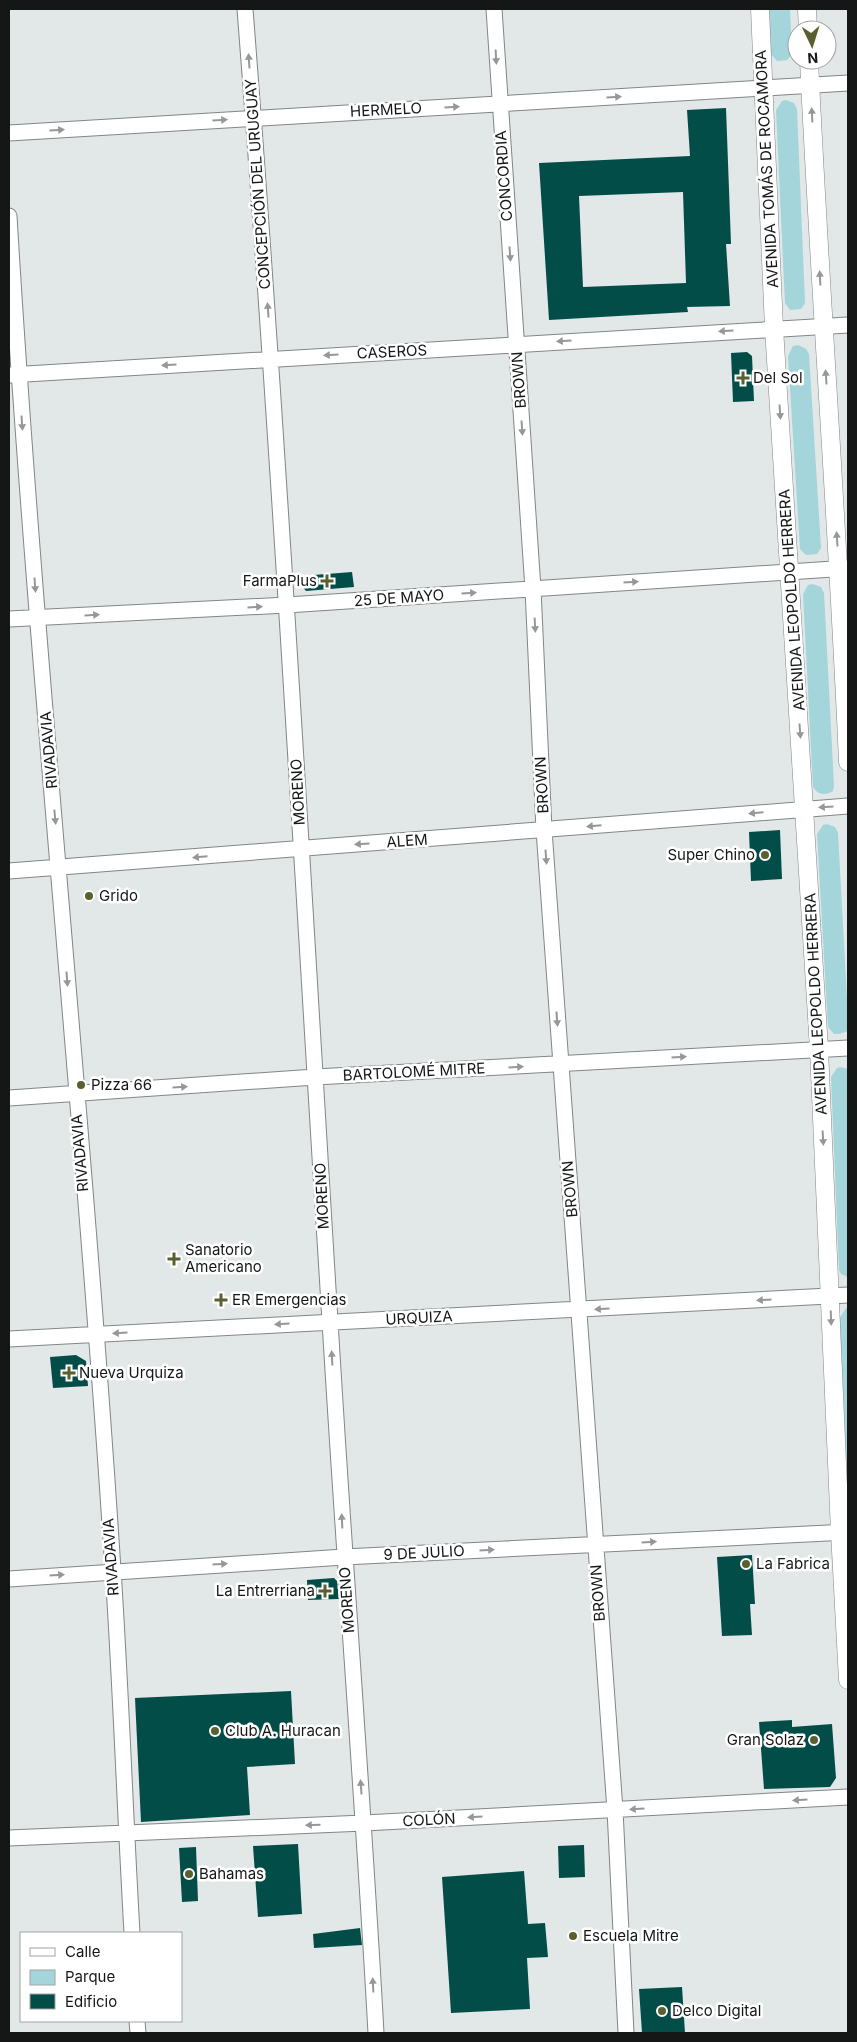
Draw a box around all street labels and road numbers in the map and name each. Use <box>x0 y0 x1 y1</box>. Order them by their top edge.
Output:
street label: AVENIDA TOMÁS DE ROCAMORA <box>751 49 782 289</box>
street label: CONCEPCIÓN DEL URUGUAY <box>241 78 274 290</box>
street label: HERMELO <box>350 98 422 121</box>
street label: CONCORDIA <box>491 130 516 222</box>
street label: CASEROS <box>356 340 428 363</box>
street label: BROWN <box>507 351 530 409</box>
street label: AVENIDA LEOPOLDO HERRERA <box>774 488 809 712</box>
street label: 25 DE MAYO <box>353 585 445 610</box>
street label: RIVADAVIA <box>36 711 61 790</box>
street label: BROWN <box>531 756 552 814</box>
street label: MORENO <box>286 758 309 826</box>
street label: ALEM <box>386 830 428 851</box>
street label: AVENIDA LEOPOLDO HERRERA <box>800 892 831 1116</box>
street label: BARTOLOMÉ MITRE <box>342 1058 486 1085</box>
street label: RIVADAVIA <box>67 1114 92 1193</box>
street label: BROWN <box>558 1160 581 1218</box>
street label: MORENO <box>310 1162 333 1230</box>
street label: URQUIZA <box>385 1306 453 1329</box>
street label: RIVADAVIA <box>98 1518 123 1596</box>
street label: 9 DE JULIO <box>383 1541 465 1564</box>
street label: BROWN <box>586 1564 609 1622</box>
street label: MORENO <box>335 1566 358 1634</box>
street label: COLÓN <box>402 1809 456 1830</box>

